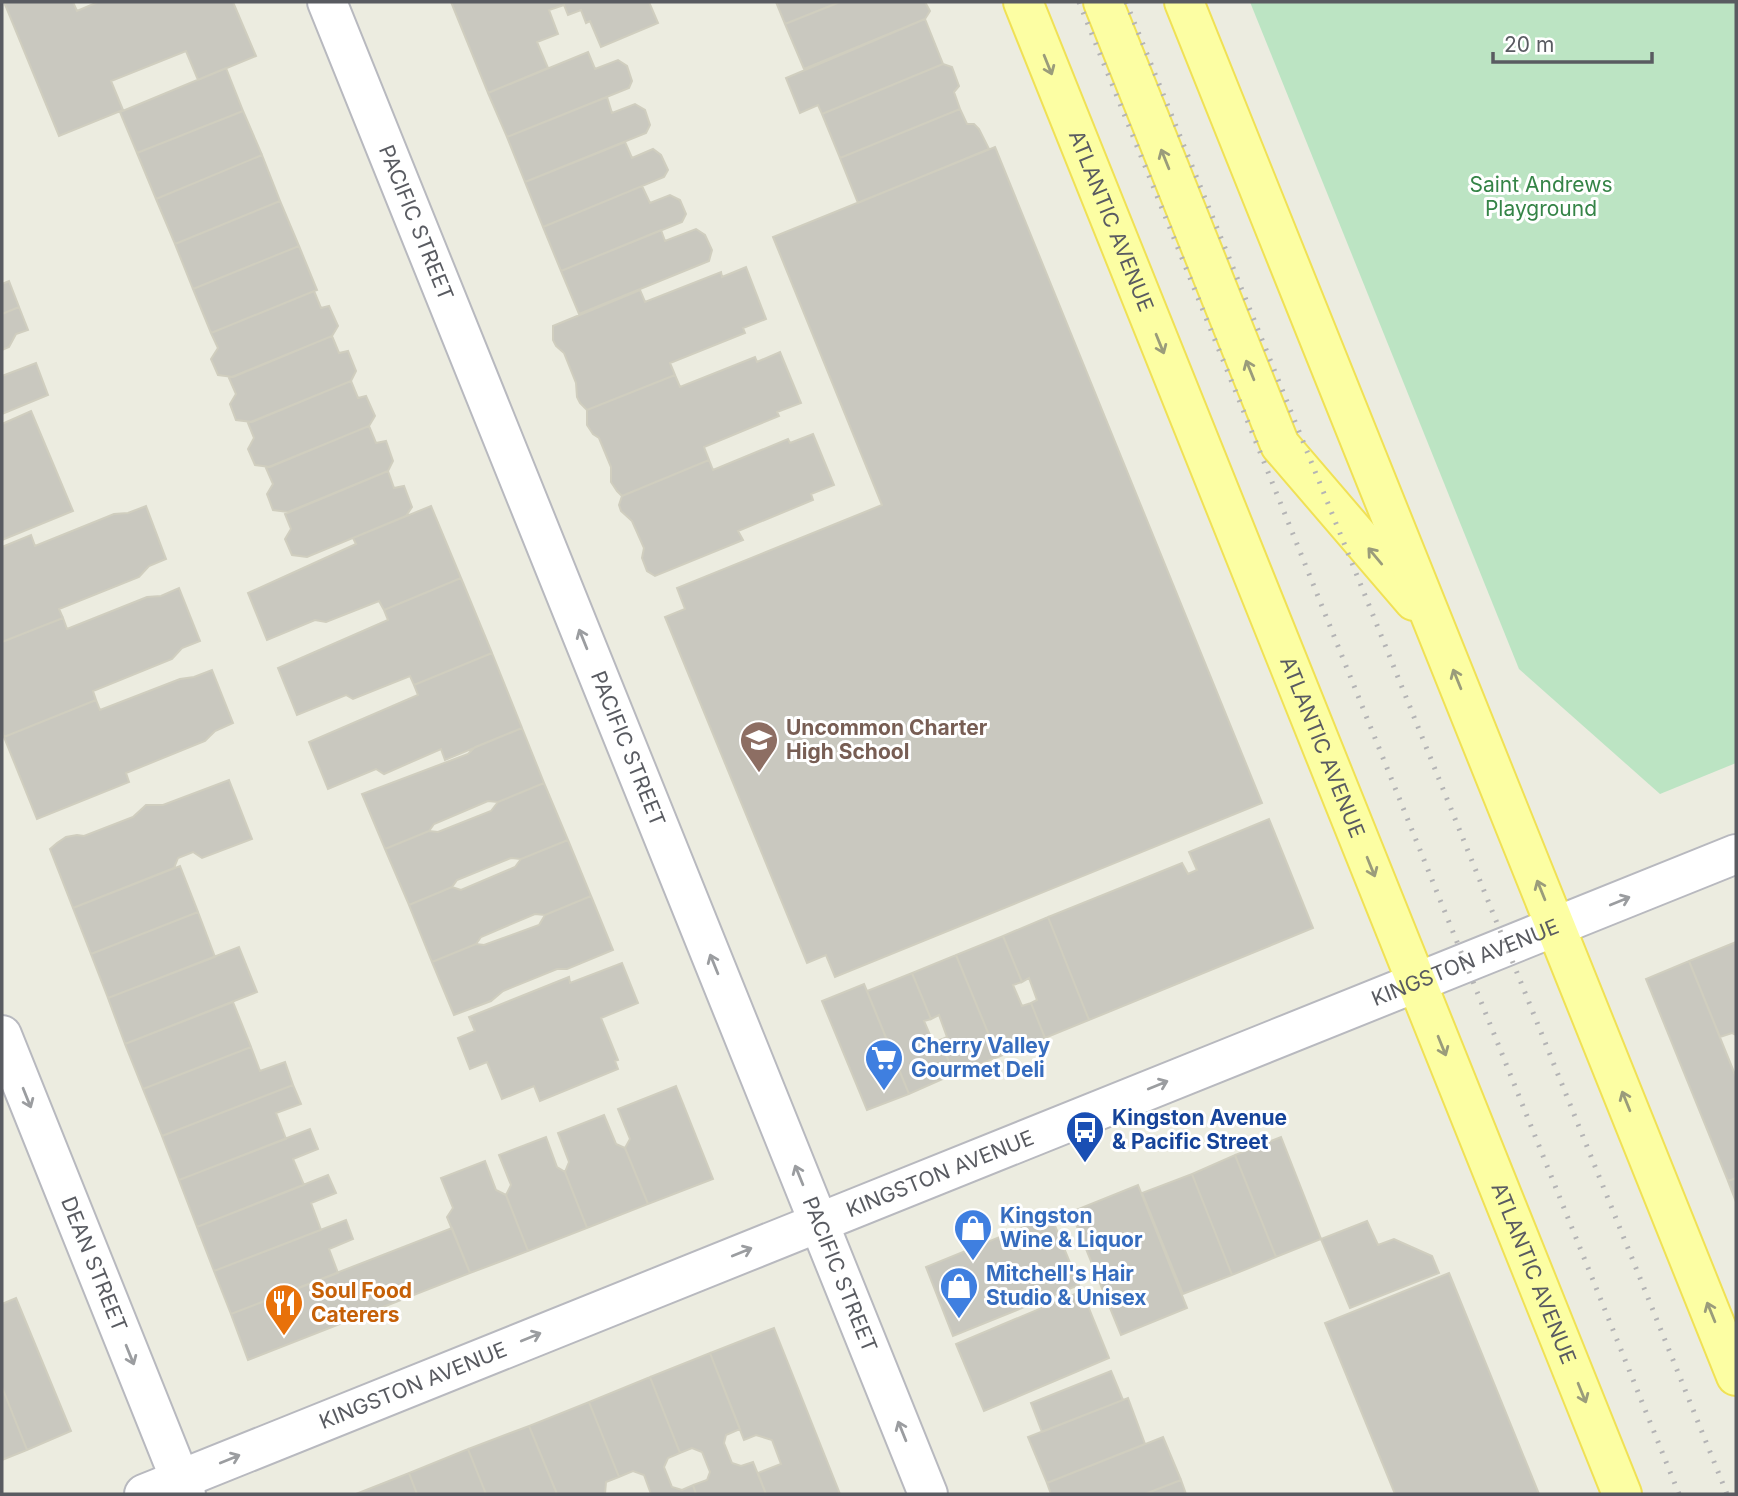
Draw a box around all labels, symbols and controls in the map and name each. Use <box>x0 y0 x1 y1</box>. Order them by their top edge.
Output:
scale bar <box>1493 21 1652 65</box>
text: 20 m <box>1504 32 1554 57</box>
one-way arrow <box>1043 54 1056 75</box>
street label: ATLANTIC AVENUE <box>1064 127 1159 315</box>
street label: PACIFIC STREET <box>374 141 459 304</box>
one-way arrow <box>1158 148 1171 170</box>
park label: Saint Andrews Playground <box>1470 172 1612 221</box>
one-way arrow <box>1155 333 1168 355</box>
one-way arrow <box>1243 359 1256 381</box>
one-way arrow <box>1368 548 1383 566</box>
one-way arrow <box>576 628 589 650</box>
street label: ATLANTIC AVENUE <box>1275 653 1370 841</box>
street label: PACIFIC STREET <box>586 667 671 830</box>
one-way arrow <box>1449 669 1462 690</box>
place label: Uncommon Charter High School <box>786 715 988 764</box>
school or university icon: Uncommon Charter High School <box>738 719 780 774</box>
one-way arrow <box>1365 856 1378 878</box>
one-way arrow <box>1534 880 1547 901</box>
one-way arrow <box>1608 893 1630 906</box>
street label: KINGSTON AVENUE <box>1368 914 1562 1011</box>
one-way arrow <box>706 953 719 975</box>
place label: Cherry Valley Gourmet Deli <box>911 1033 1050 1082</box>
one-way arrow <box>1437 1034 1450 1056</box>
supermarket icon: Cherry Valley Gourmet Deli <box>863 1037 905 1092</box>
one-way arrow <box>1147 1078 1169 1091</box>
one-way arrow <box>22 1087 35 1108</box>
one-way arrow <box>1619 1091 1632 1112</box>
place label: Kingston Avenue & Pacific Street <box>1112 1105 1287 1154</box>
bus stop icon: Kingston Avenue & Pacific Street <box>1064 1109 1106 1164</box>
street label: KINGSTON AVENUE <box>843 1125 1037 1222</box>
one-way arrow <box>791 1164 804 1186</box>
street label: ATLANTIC AVENUE <box>1486 1179 1581 1367</box>
street label: DEAN STREET <box>56 1193 133 1335</box>
street label: PACIFIC STREET <box>798 1193 883 1356</box>
place label: Kingston Wine & Liquor <box>1000 1203 1143 1252</box>
shop icon: Kingston Wine & Liquor <box>952 1207 994 1262</box>
one-way arrow <box>731 1245 753 1258</box>
place label: Mitchell's Hair Studio & Unisex <box>986 1261 1147 1310</box>
shop icon: Mitchell's Hair Studio & Unisex <box>938 1265 980 1320</box>
place label: Soul Food Caterers <box>311 1278 412 1327</box>
restaurant icon: Soul Food Caterers <box>263 1282 305 1337</box>
one-way arrow <box>1703 1302 1716 1324</box>
one-way arrow <box>520 1330 542 1343</box>
street label: KINGSTON AVENUE <box>316 1337 510 1434</box>
one-way arrow <box>125 1343 138 1365</box>
one-way arrow <box>1576 1382 1589 1404</box>
one-way arrow <box>895 1421 908 1442</box>
one-way arrow <box>218 1452 240 1465</box>

